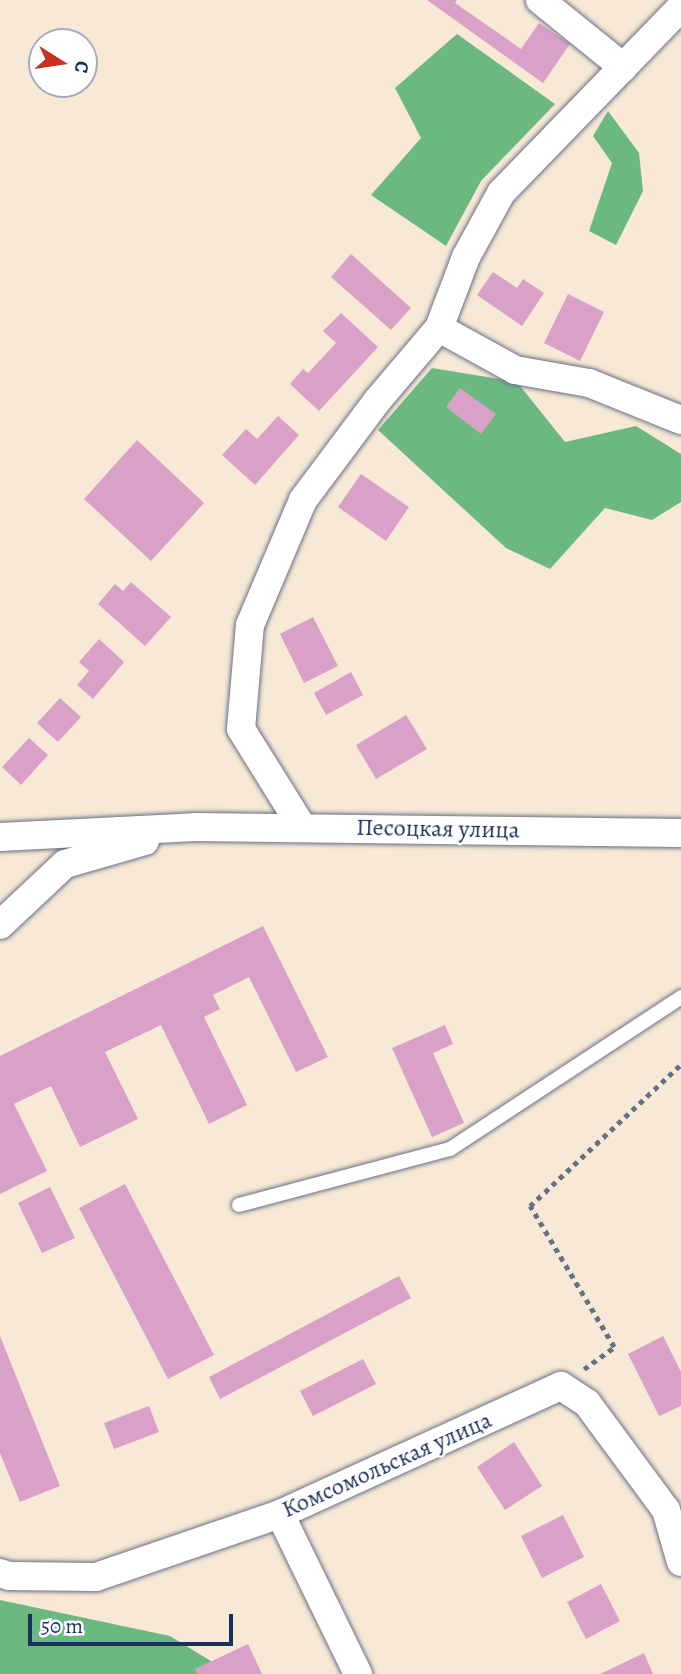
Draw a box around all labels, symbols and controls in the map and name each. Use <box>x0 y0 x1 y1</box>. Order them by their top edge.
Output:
north arrow <box>28 28 98 98</box>
text: С <box>68 59 96 75</box>
street label: Песоцкая улица <box>356 813 520 845</box>
street label: Комсомольская улица <box>278 1406 496 1524</box>
scale bar <box>32 1600 236 1644</box>
text: 50 m <box>41 1612 83 1640</box>

